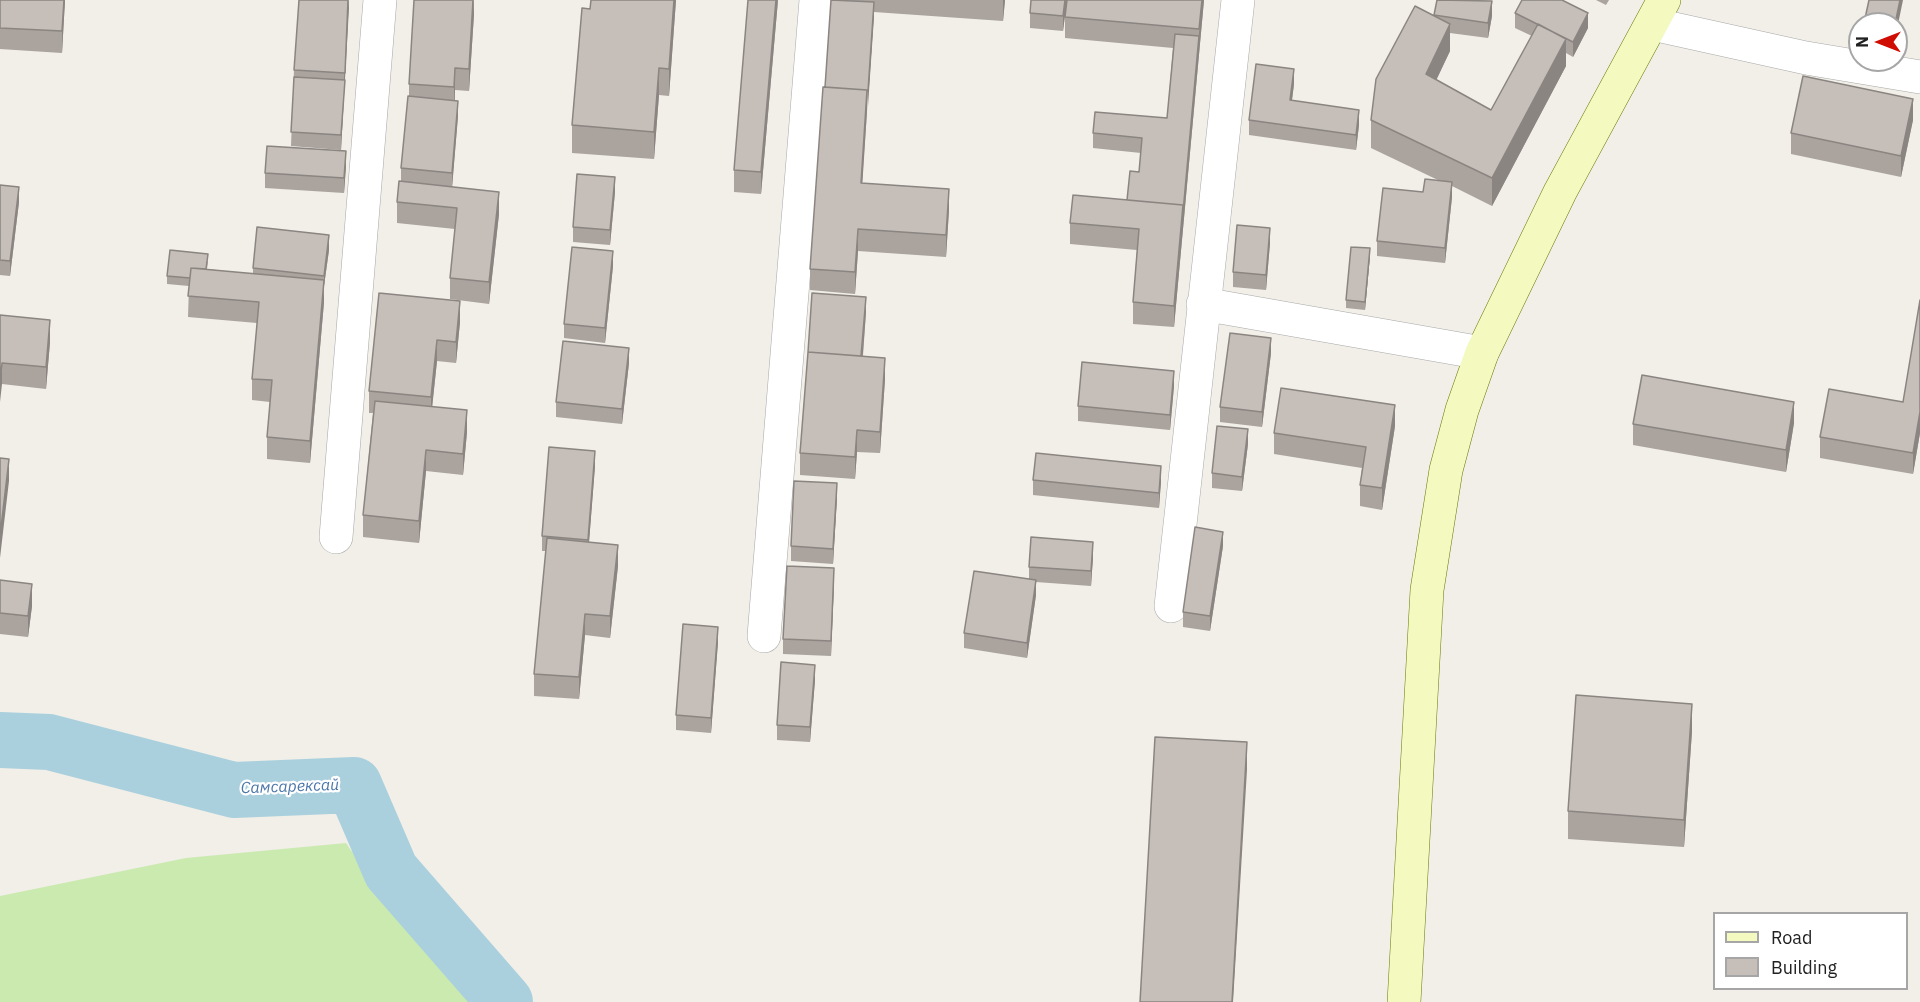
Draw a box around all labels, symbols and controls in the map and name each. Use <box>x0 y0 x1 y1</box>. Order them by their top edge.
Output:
north arrow <box>1848 12 1908 72</box>
text: N <box>1852 36 1872 48</box>
water label: Самсарексай <box>241 776 339 798</box>
legend <box>1713 912 1908 990</box>
text: Road <box>1771 926 1812 949</box>
text: Building <box>1771 956 1837 979</box>

